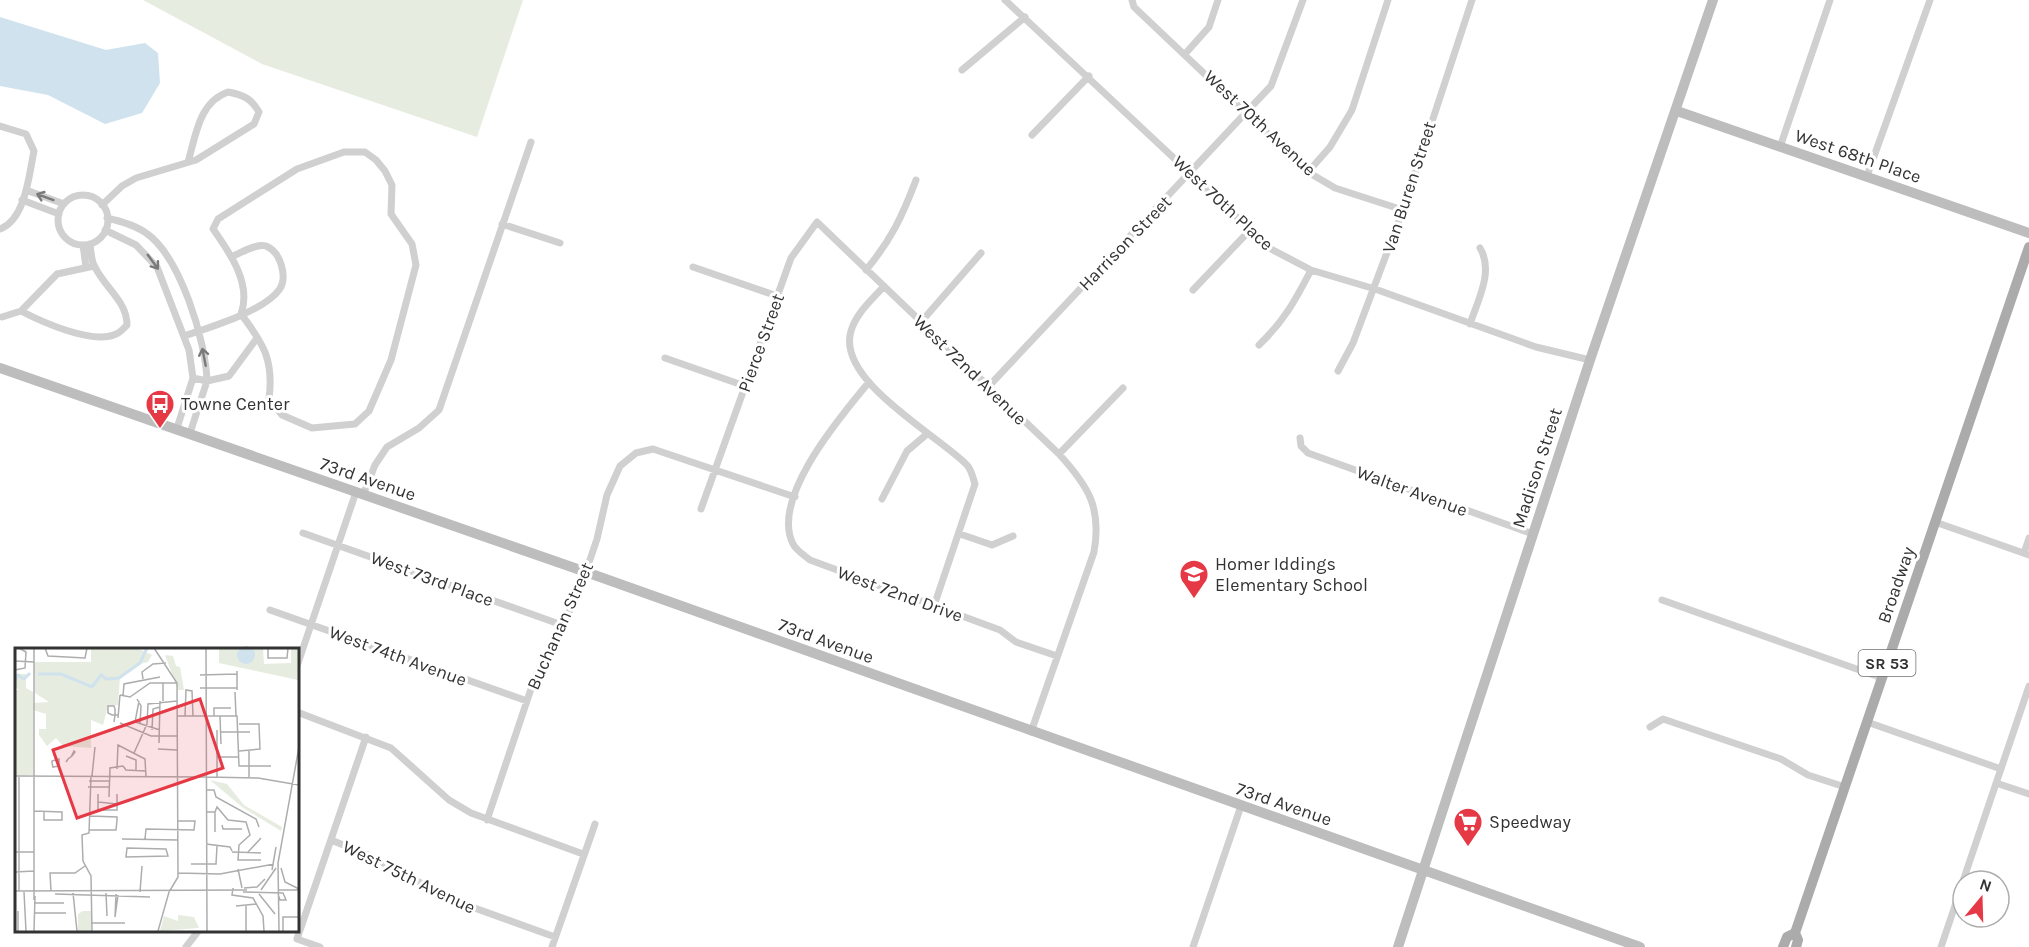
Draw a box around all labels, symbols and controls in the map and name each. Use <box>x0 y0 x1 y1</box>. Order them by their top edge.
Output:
street label: West 70th Avenue <box>1199 65 1321 181</box>
street label: Van Buren Street <box>1377 118 1441 256</box>
street label: West 68th Place <box>1792 124 1924 188</box>
street label: West 70th Place <box>1168 151 1278 255</box>
one-way arrow <box>36 190 55 201</box>
street label: Harrison Street <box>1074 191 1176 295</box>
one-way arrow <box>147 254 159 270</box>
street label: Pierce Street <box>733 290 789 395</box>
street label: West 72nd Avenue <box>909 310 1031 430</box>
one-way arrow <box>198 347 209 367</box>
bus stop icon: Towne Center <box>144 388 176 430</box>
place label: Towne Center <box>181 393 290 415</box>
street label: Madison Street <box>1507 405 1567 531</box>
street label: 73rd Avenue <box>317 452 419 506</box>
street label: Walter Avenue <box>1354 461 1470 521</box>
street label: Broadway <box>1873 543 1920 626</box>
street label: West 73rd Place <box>368 547 496 611</box>
place label: Homer Iddings Elementary School <box>1215 553 1368 596</box>
school or university icon: Homer Iddings Elementary School <box>1178 558 1210 600</box>
street label: Buchanan Street <box>522 559 598 693</box>
street label: West 72nd Drive <box>834 561 966 627</box>
street label: 73rd Avenue <box>775 614 877 668</box>
street label: West 74th Avenue <box>326 621 470 691</box>
inset map <box>15 648 298 932</box>
road number: SR 53 <box>1858 650 1916 676</box>
street label: 73rd Avenue <box>1233 777 1335 831</box>
supermarket icon: Speedway <box>1452 806 1484 848</box>
place label: Speedway <box>1489 811 1572 833</box>
street label: West 75th Avenue <box>339 835 479 919</box>
north arrow <box>1951 869 2011 929</box>
text: N <box>1977 874 1994 896</box>

